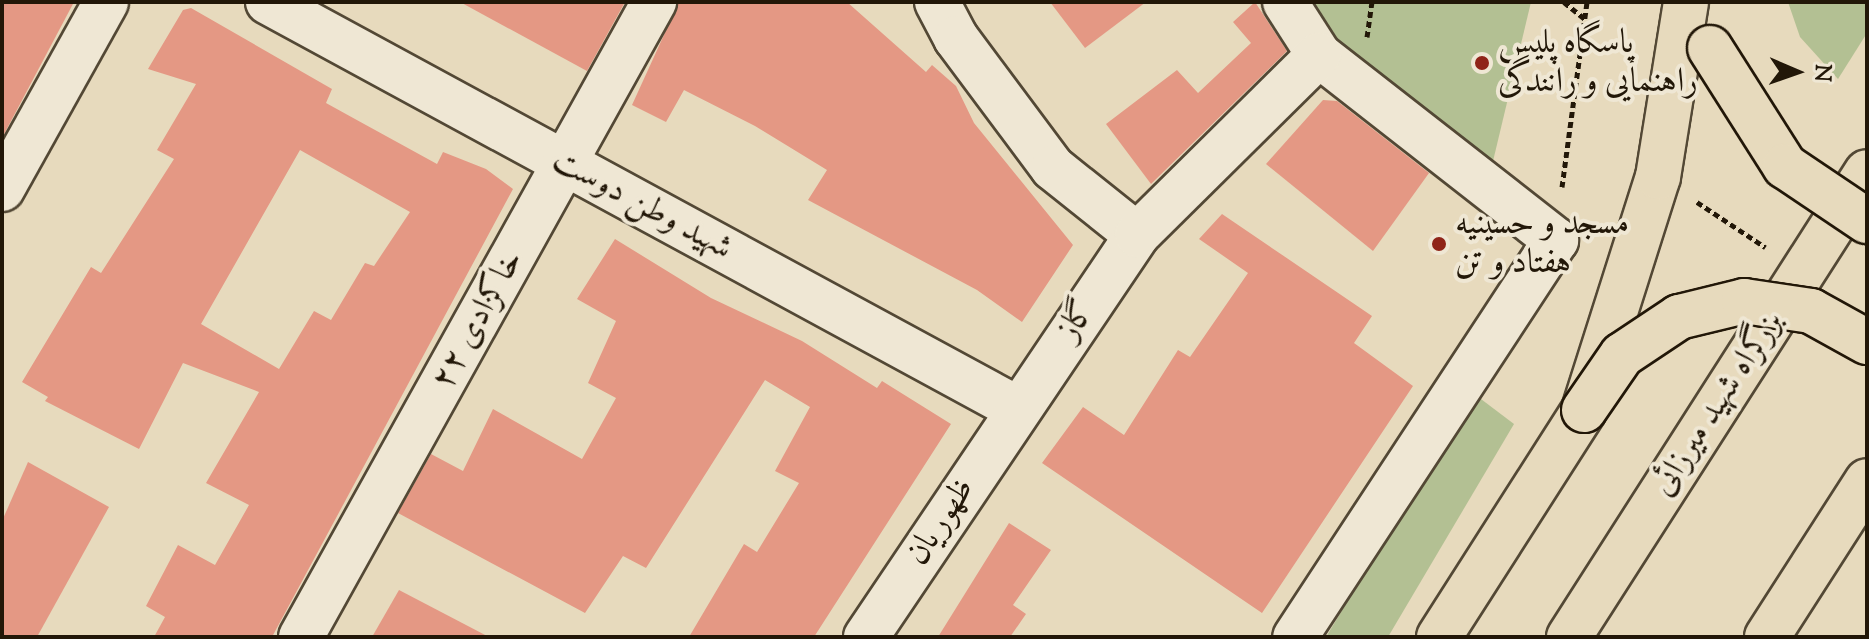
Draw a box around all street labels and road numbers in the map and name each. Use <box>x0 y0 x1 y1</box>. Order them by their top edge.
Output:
street label: شهید وطن دوست <box>545 140 739 270</box>
street label: خاکزادی ۲۲ <box>423 243 533 397</box>
street label: گاز <box>1049 293 1105 349</box>
street label: بزرگراه شهید میرزائی <box>1643 304 1793 504</box>
street label: ظهوریان <box>898 471 984 573</box>

